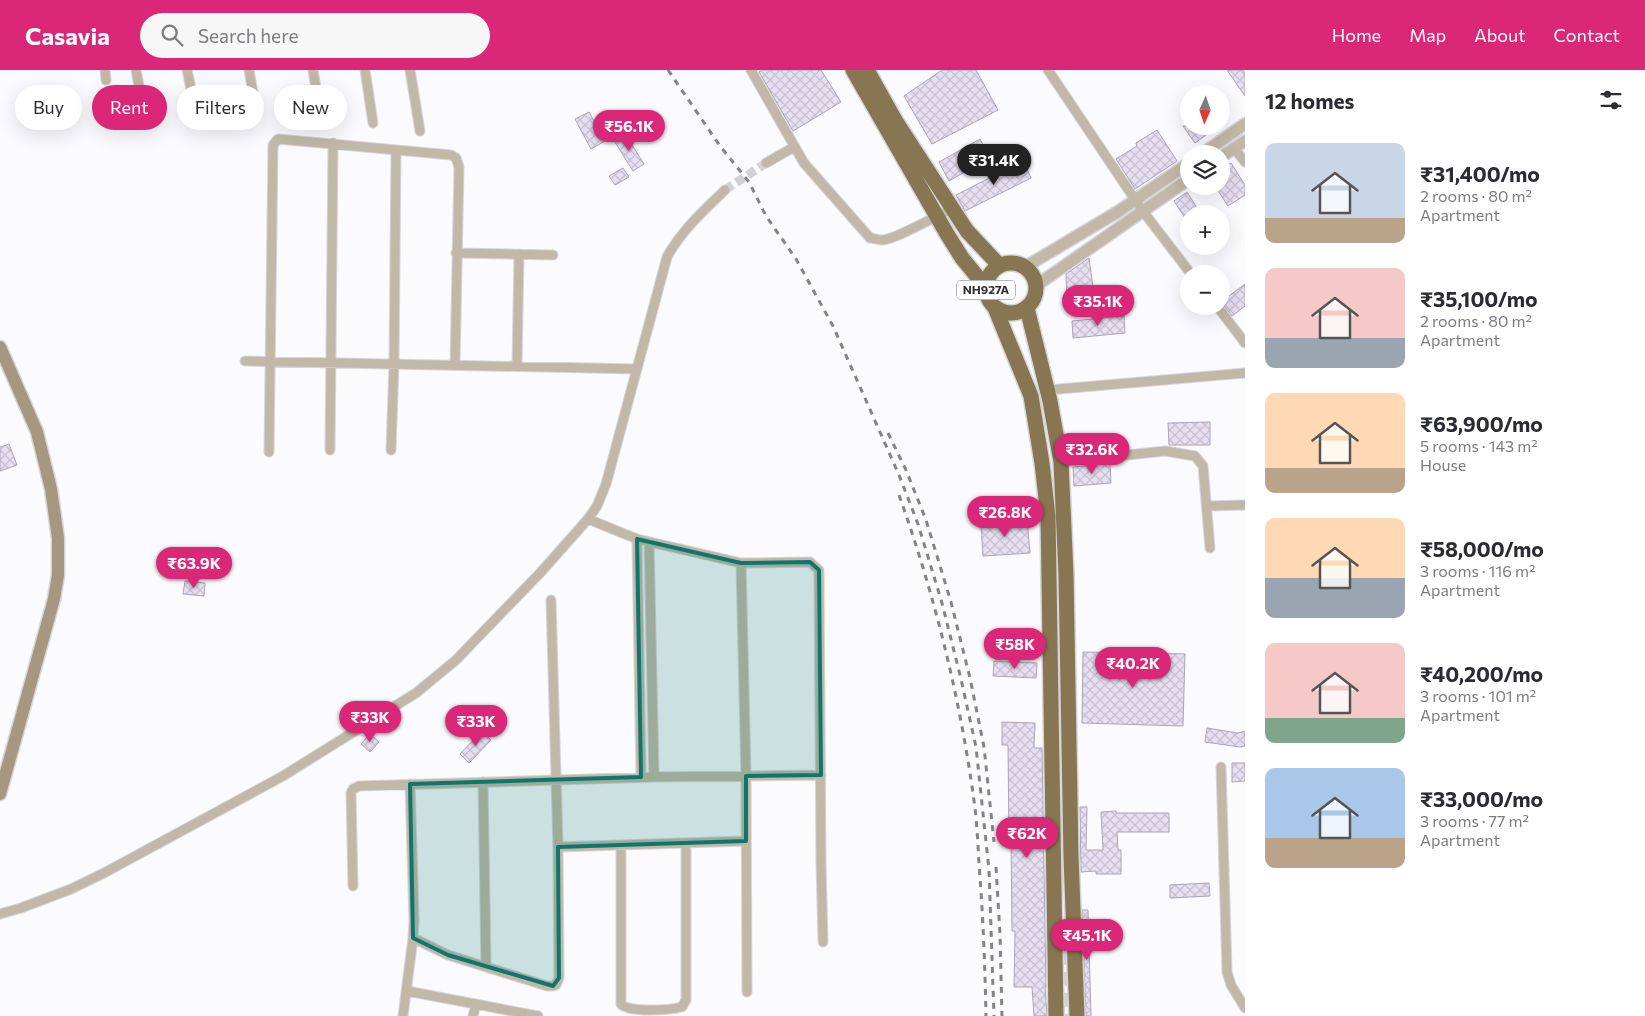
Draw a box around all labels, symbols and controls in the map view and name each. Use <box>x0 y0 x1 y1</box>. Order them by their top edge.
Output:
search box <box>140 13 490 58</box>
text: Casavia <box>25 21 110 50</box>
icon: search <box>158 21 186 49</box>
text: Search here <box>198 24 298 47</box>
text: Home <box>1332 24 1381 46</box>
text: Map <box>1409 24 1446 46</box>
text: About <box>1474 24 1526 46</box>
text: Contact <box>1554 24 1620 46</box>
chip: Buy <box>15 85 82 130</box>
chip: Rent <box>92 85 167 130</box>
chip: Filters <box>177 85 264 130</box>
chip: New <box>274 85 347 130</box>
north arrow <box>1180 85 1230 135</box>
map controls <box>1180 85 1230 315</box>
icon: filters <box>1597 86 1625 114</box>
text: 12 homes <box>1265 88 1354 113</box>
pin: ₹56.1K <box>588 109 670 152</box>
text: ₹56.1K <box>604 116 654 135</box>
pin: ₹31.4K <box>953 144 1035 186</box>
button: layers <box>1180 145 1230 195</box>
text: ₹31.4K <box>968 150 1020 169</box>
text: ₹31,400/mo <box>1420 161 1540 186</box>
icon: home <box>1305 163 1365 223</box>
text: 2 rooms · 80 m² <box>1420 186 1532 205</box>
button: + <box>1180 205 1230 255</box>
text: Apartment <box>1420 205 1500 224</box>
button: − <box>1180 265 1230 315</box>
road number: NH927A <box>957 280 1015 300</box>
pin: ₹35.1K <box>1057 284 1139 327</box>
text: ₹35,100/mo <box>1420 286 1538 311</box>
icon: home <box>1305 288 1365 348</box>
text: ₹35.1K <box>1073 291 1123 310</box>
text: 2 rooms · 80 m² <box>1420 311 1532 330</box>
text: Apartment <box>1420 330 1500 349</box>
text: ₹63,900/mo <box>1420 411 1543 436</box>
icon: home <box>1305 413 1365 473</box>
pin: ₹32.6K <box>1051 432 1133 475</box>
text: 5 rooms · 143 m² <box>1420 436 1538 455</box>
text: ₹32.6K <box>1065 439 1119 458</box>
text: House <box>1420 455 1466 474</box>
pin: ₹26.8K <box>964 496 1046 538</box>
text: ₹26.8K <box>978 502 1032 521</box>
text: ₹58,000/mo <box>1420 536 1544 561</box>
icon: home <box>1305 538 1365 598</box>
pin: ₹63.9K <box>153 546 235 589</box>
text: ₹63.9K <box>167 553 221 572</box>
text: 3 rooms · 116 m² <box>1420 561 1535 580</box>
text: Apartment <box>1420 580 1500 599</box>
pin: ₹58K <box>985 628 1045 670</box>
text: ₹58K <box>995 634 1035 653</box>
pin: ₹40.2K <box>1092 646 1174 689</box>
text: ₹40.2K <box>1106 653 1160 672</box>
text: ₹40,200/mo <box>1420 661 1543 686</box>
icon: home <box>1305 663 1365 723</box>
text: 3 rooms · 101 m² <box>1420 686 1536 705</box>
pin: ₹33K <box>340 700 400 743</box>
pin: ₹33K <box>446 704 506 747</box>
text: Apartment <box>1420 705 1500 724</box>
text: ₹33K <box>350 707 390 726</box>
text: ₹33K <box>456 711 496 730</box>
text: ₹33,000/mo <box>1420 786 1543 811</box>
icon: home <box>1305 788 1365 848</box>
text: 3 rooms · 77 m² <box>1420 811 1529 830</box>
pin: ₹62K <box>997 816 1057 859</box>
text: ₹62K <box>1007 823 1047 842</box>
text: Apartment <box>1420 830 1500 849</box>
pin: ₹45.1K <box>1046 918 1128 961</box>
text: ₹45.1K <box>1062 925 1112 944</box>

